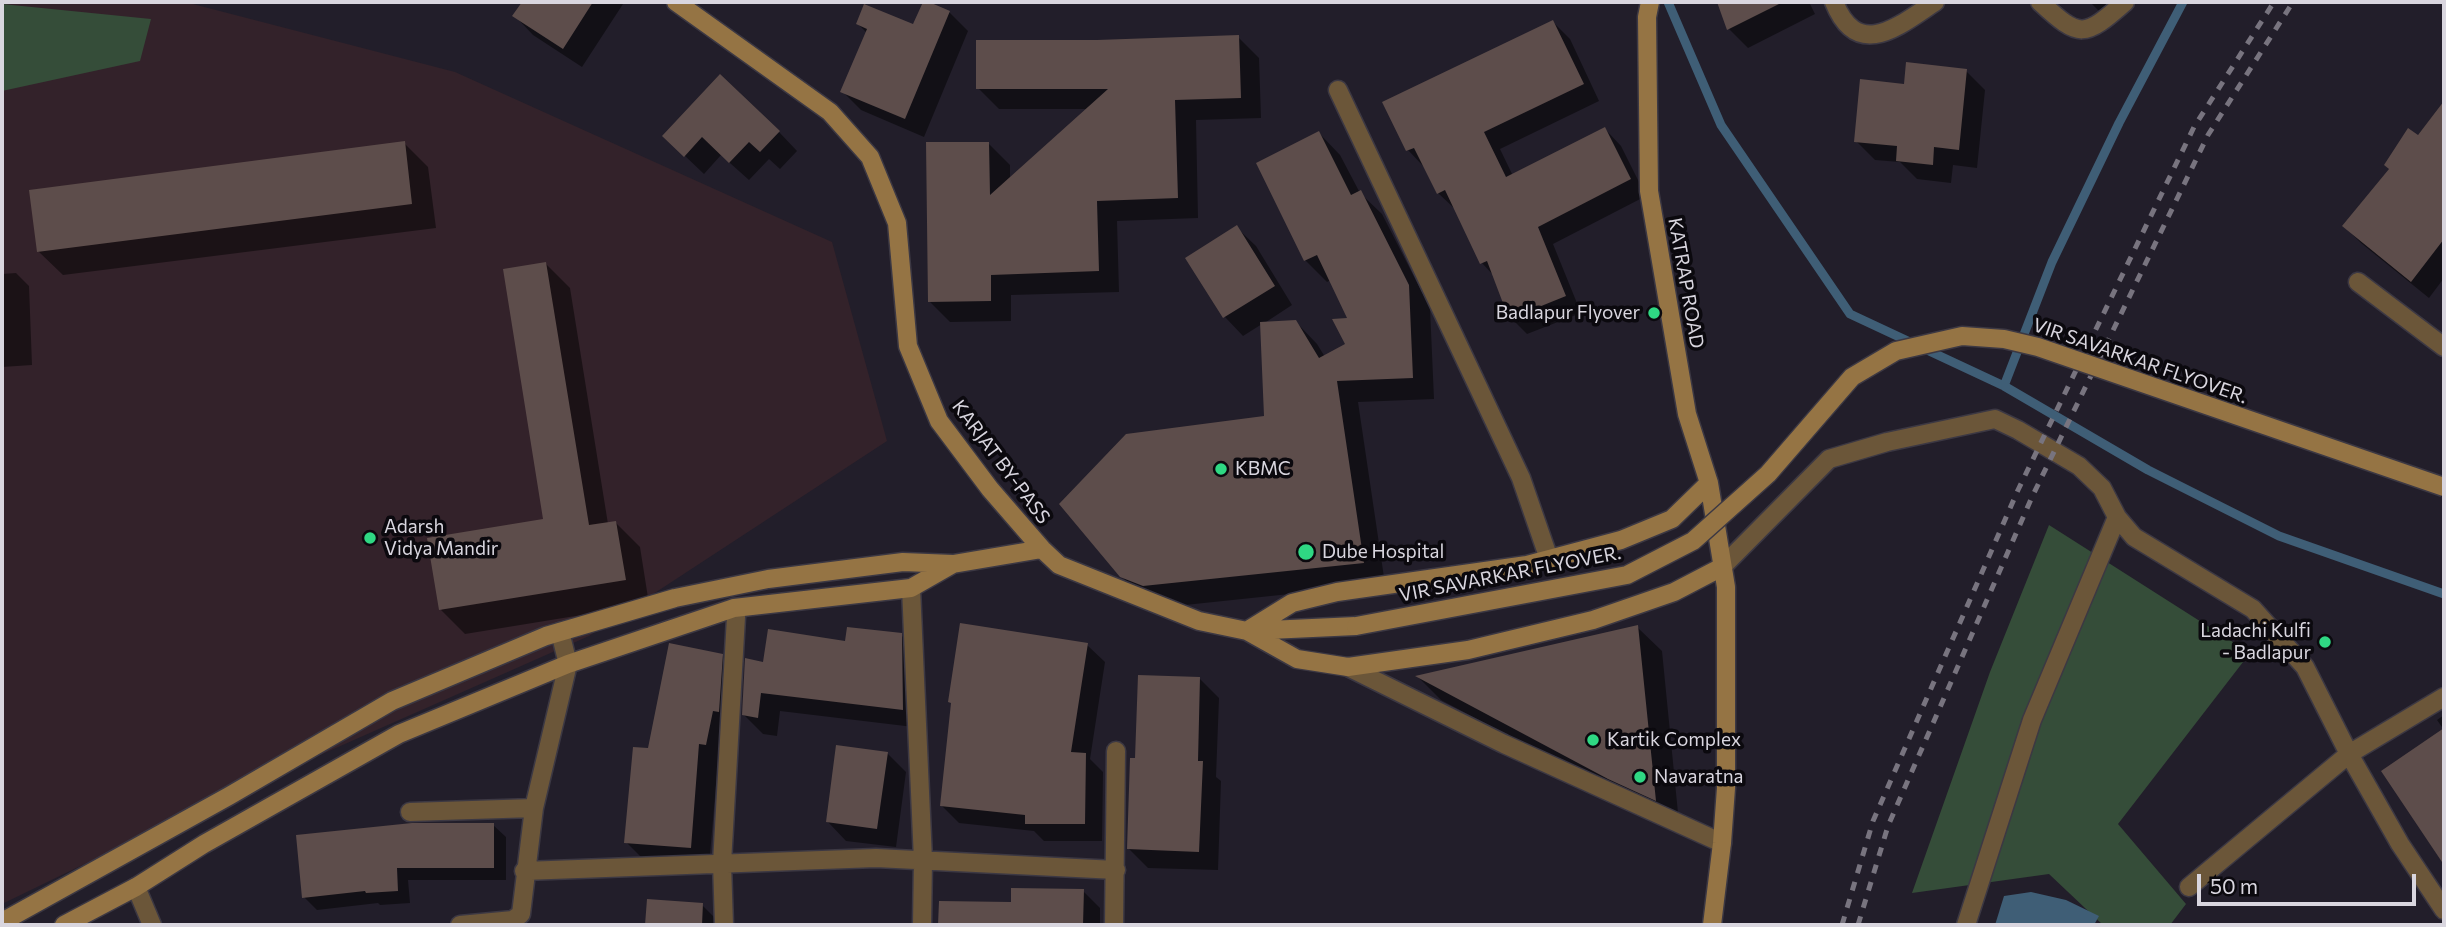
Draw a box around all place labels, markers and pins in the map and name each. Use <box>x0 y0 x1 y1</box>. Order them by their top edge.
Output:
place label: Badlapur Flyover <box>1496 302 1640 324</box>
marker: Badlapur Flyover <box>1646 305 1662 321</box>
place label: KBMC <box>1235 458 1291 480</box>
marker: KBMC <box>1213 461 1229 477</box>
place label: Adarsh Vidya Mandir <box>384 516 498 560</box>
marker: Adarsh Vidya Mandir <box>362 530 378 546</box>
place label: Dube Hospital <box>1322 541 1444 563</box>
marker: Dube Hospital <box>1296 542 1316 562</box>
place label: Ladachi Kulfi - Badlapur <box>2200 620 2311 664</box>
marker: Ladachi Kulfi - Badlapur <box>2317 634 2333 650</box>
place label: Kartik Complex <box>1607 729 1741 751</box>
marker: Kartik Complex <box>1585 732 1601 748</box>
place label: Navaratna <box>1654 766 1743 788</box>
marker: Navaratna <box>1632 769 1648 785</box>

